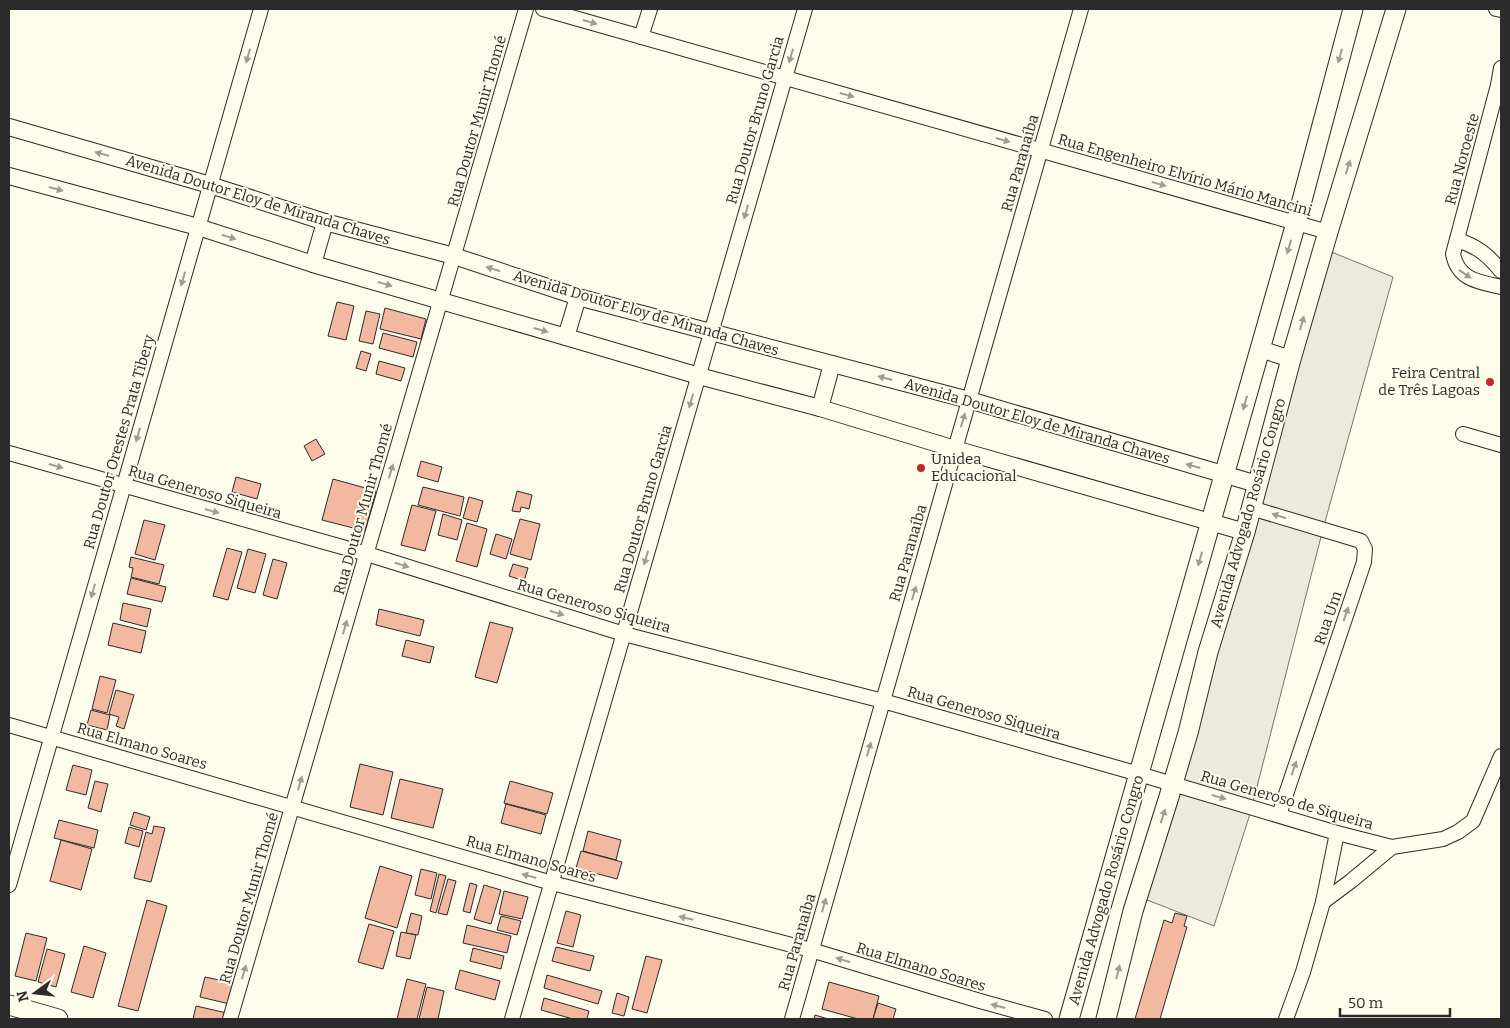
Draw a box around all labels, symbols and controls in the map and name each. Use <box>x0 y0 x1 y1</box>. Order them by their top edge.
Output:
one-way arrow <box>582 19 597 27</box>
street label: Rua Doutor Munir Thomé <box>444 33 510 209</box>
street label: Rua Doutor Bruno Garcia <box>722 34 788 206</box>
one-way arrow <box>243 48 251 63</box>
one-way arrow <box>787 48 795 63</box>
one-way arrow <box>1336 48 1344 63</box>
one-way arrow <box>839 92 854 100</box>
street label: Rua Noroeste <box>1441 111 1483 207</box>
street label: Rua Paranaíba <box>997 112 1043 214</box>
street label: Rua Engenheiro Elvírio Mário Mancini <box>1056 130 1315 220</box>
one-way arrow <box>996 136 1011 144</box>
one-way arrow <box>95 149 110 157</box>
street label: Avenida Doutor Eloy de Miranda Chaves <box>124 151 392 249</box>
one-way arrow <box>1344 159 1352 174</box>
one-way arrow <box>1152 181 1167 189</box>
one-way arrow <box>48 185 63 193</box>
one-way arrow <box>742 204 750 219</box>
one-way arrow <box>222 234 237 242</box>
one-way arrow <box>1285 239 1293 254</box>
one-way arrow <box>485 265 500 273</box>
street label: Avenida Doutor Eloy de Miranda Chaves <box>511 266 781 360</box>
one-way arrow <box>1458 269 1472 279</box>
one-way arrow <box>179 272 187 287</box>
one-way arrow <box>377 281 392 289</box>
one-way arrow <box>1298 315 1306 330</box>
one-way arrow <box>533 327 548 335</box>
street label: Rua Doutor Orestes Prata Tibery <box>80 332 158 551</box>
place label: Feira Central de Três Lagoas <box>1378 364 1480 399</box>
one-way arrow <box>878 374 893 382</box>
street label: Avenida Doutor Eloy de Miranda Chaves <box>902 374 1172 468</box>
marker: Feira Central de Três Lagoas <box>1484 376 1496 388</box>
one-way arrow <box>687 394 695 409</box>
street label: Avenida Advogado Rosário Congro <box>1207 396 1289 630</box>
one-way arrow <box>1240 396 1248 411</box>
one-way arrow <box>960 412 968 427</box>
street label: Rua Doutor Munir Thomé <box>330 421 396 597</box>
street label: Rua Doutor Bruno Garcia <box>610 423 676 595</box>
one-way arrow <box>134 428 142 443</box>
place label: Unidea Educacional <box>931 450 1017 485</box>
street label: Rua Generoso Siqueira <box>126 461 284 523</box>
marker: Unidea Educacional <box>915 462 927 474</box>
one-way arrow <box>1185 462 1201 470</box>
one-way arrow <box>48 463 63 471</box>
one-way arrow <box>387 463 395 479</box>
street label: Rua Paranaíba <box>885 502 931 604</box>
one-way arrow <box>204 507 219 515</box>
one-way arrow <box>1272 512 1287 520</box>
one-way arrow <box>642 550 650 565</box>
one-way arrow <box>1196 552 1204 567</box>
one-way arrow <box>394 561 409 569</box>
street label: Rua Generoso Siqueira <box>515 575 673 637</box>
one-way arrow <box>89 584 97 599</box>
one-way arrow <box>910 585 918 600</box>
street label: Rua Um <box>1310 588 1346 647</box>
one-way arrow <box>1343 607 1350 622</box>
one-way arrow <box>550 609 565 617</box>
one-way arrow <box>342 619 350 634</box>
street label: Rua Generoso Siqueira <box>905 682 1063 744</box>
street label: Rua Elmano Soares <box>75 719 209 773</box>
one-way arrow <box>865 741 873 756</box>
one-way arrow <box>1291 761 1298 776</box>
street label: Rua Generoso de Siqueira <box>1199 767 1375 833</box>
street label: Avenida Advogado Rosário Congro <box>1065 773 1147 1007</box>
one-way arrow <box>296 775 304 790</box>
one-way arrow <box>1211 794 1226 802</box>
one-way arrow <box>1160 808 1168 823</box>
street label: Rua Doutor Munir Thomé <box>216 810 282 986</box>
street label: Rua Elmano Soares <box>464 832 598 886</box>
one-way arrow <box>521 872 536 880</box>
street label: Rua Paranaíba <box>774 891 820 993</box>
one-way arrow <box>821 897 829 912</box>
one-way arrow <box>678 914 693 922</box>
street label: Rua Elmano Soares <box>854 939 988 995</box>
one-way arrow <box>835 955 850 963</box>
one-way arrow <box>241 965 249 980</box>
one-way arrow <box>1114 965 1122 980</box>
north arrow <box>10 968 60 1018</box>
scale bar <box>1340 986 1450 1018</box>
text: N <box>13 989 33 1004</box>
text: 50 m <box>1348 994 1384 1012</box>
one-way arrow <box>991 1002 1006 1010</box>

